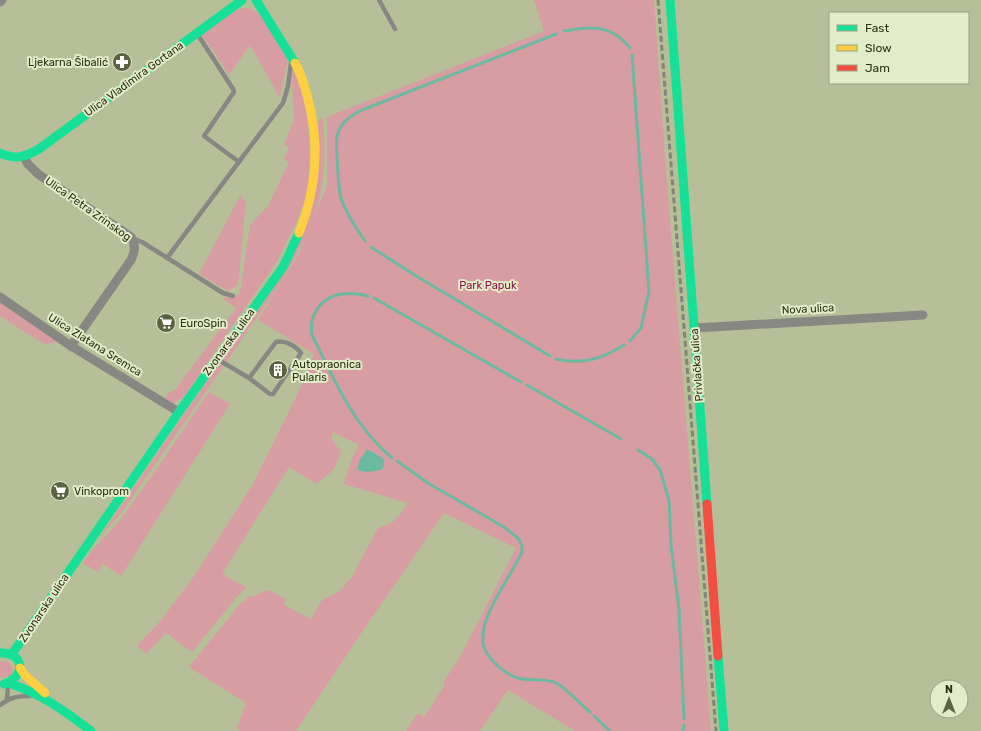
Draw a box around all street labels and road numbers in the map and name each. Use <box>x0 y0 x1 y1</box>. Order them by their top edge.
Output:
street label: Ulica Vladimira Gortana <box>82 39 186 119</box>
street label: Ulica Petra Zrinskog <box>42 174 134 244</box>
street label: Nova ulica <box>781 301 835 317</box>
street label: Zvonarska ulica <box>200 306 258 378</box>
street label: Ulica Zlatana Sremca <box>46 311 144 379</box>
street label: Privlačka ulica <box>688 328 706 402</box>
street label: Zvonarska ulica <box>16 571 72 645</box>

